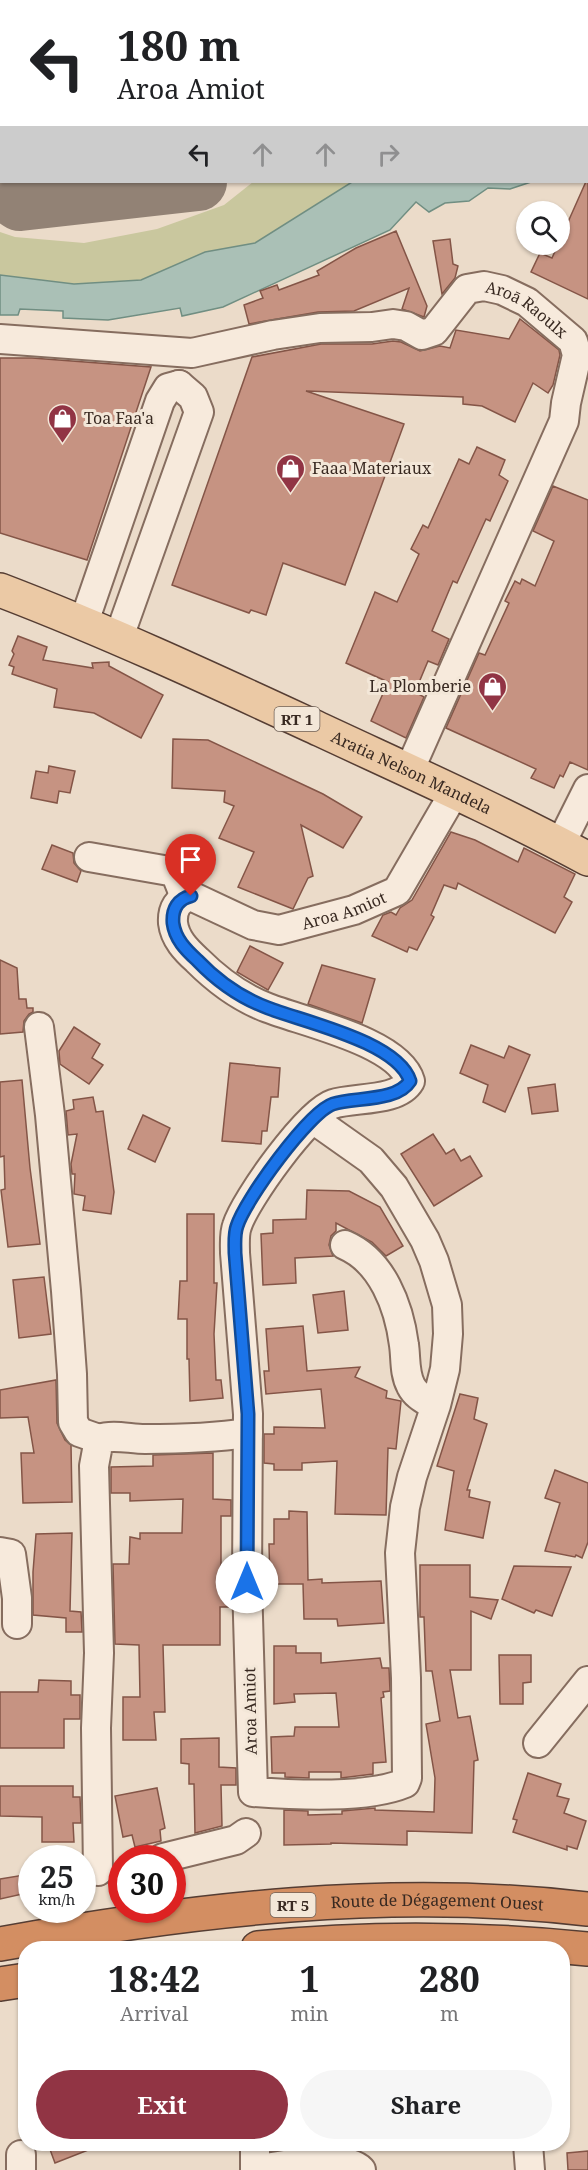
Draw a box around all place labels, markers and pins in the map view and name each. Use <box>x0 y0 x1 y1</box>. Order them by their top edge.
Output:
shop icon: Toa Faa'a <box>47 402 79 444</box>
place label: Toa Faa'a <box>84 407 154 429</box>
shop icon: Faaa Materiaux <box>275 452 307 494</box>
place label: Faaa Materiaux <box>312 457 432 479</box>
shop icon: La Plomberie <box>476 670 508 712</box>
place label: La Plomberie <box>369 675 471 697</box>
pin <box>165 834 216 896</box>

